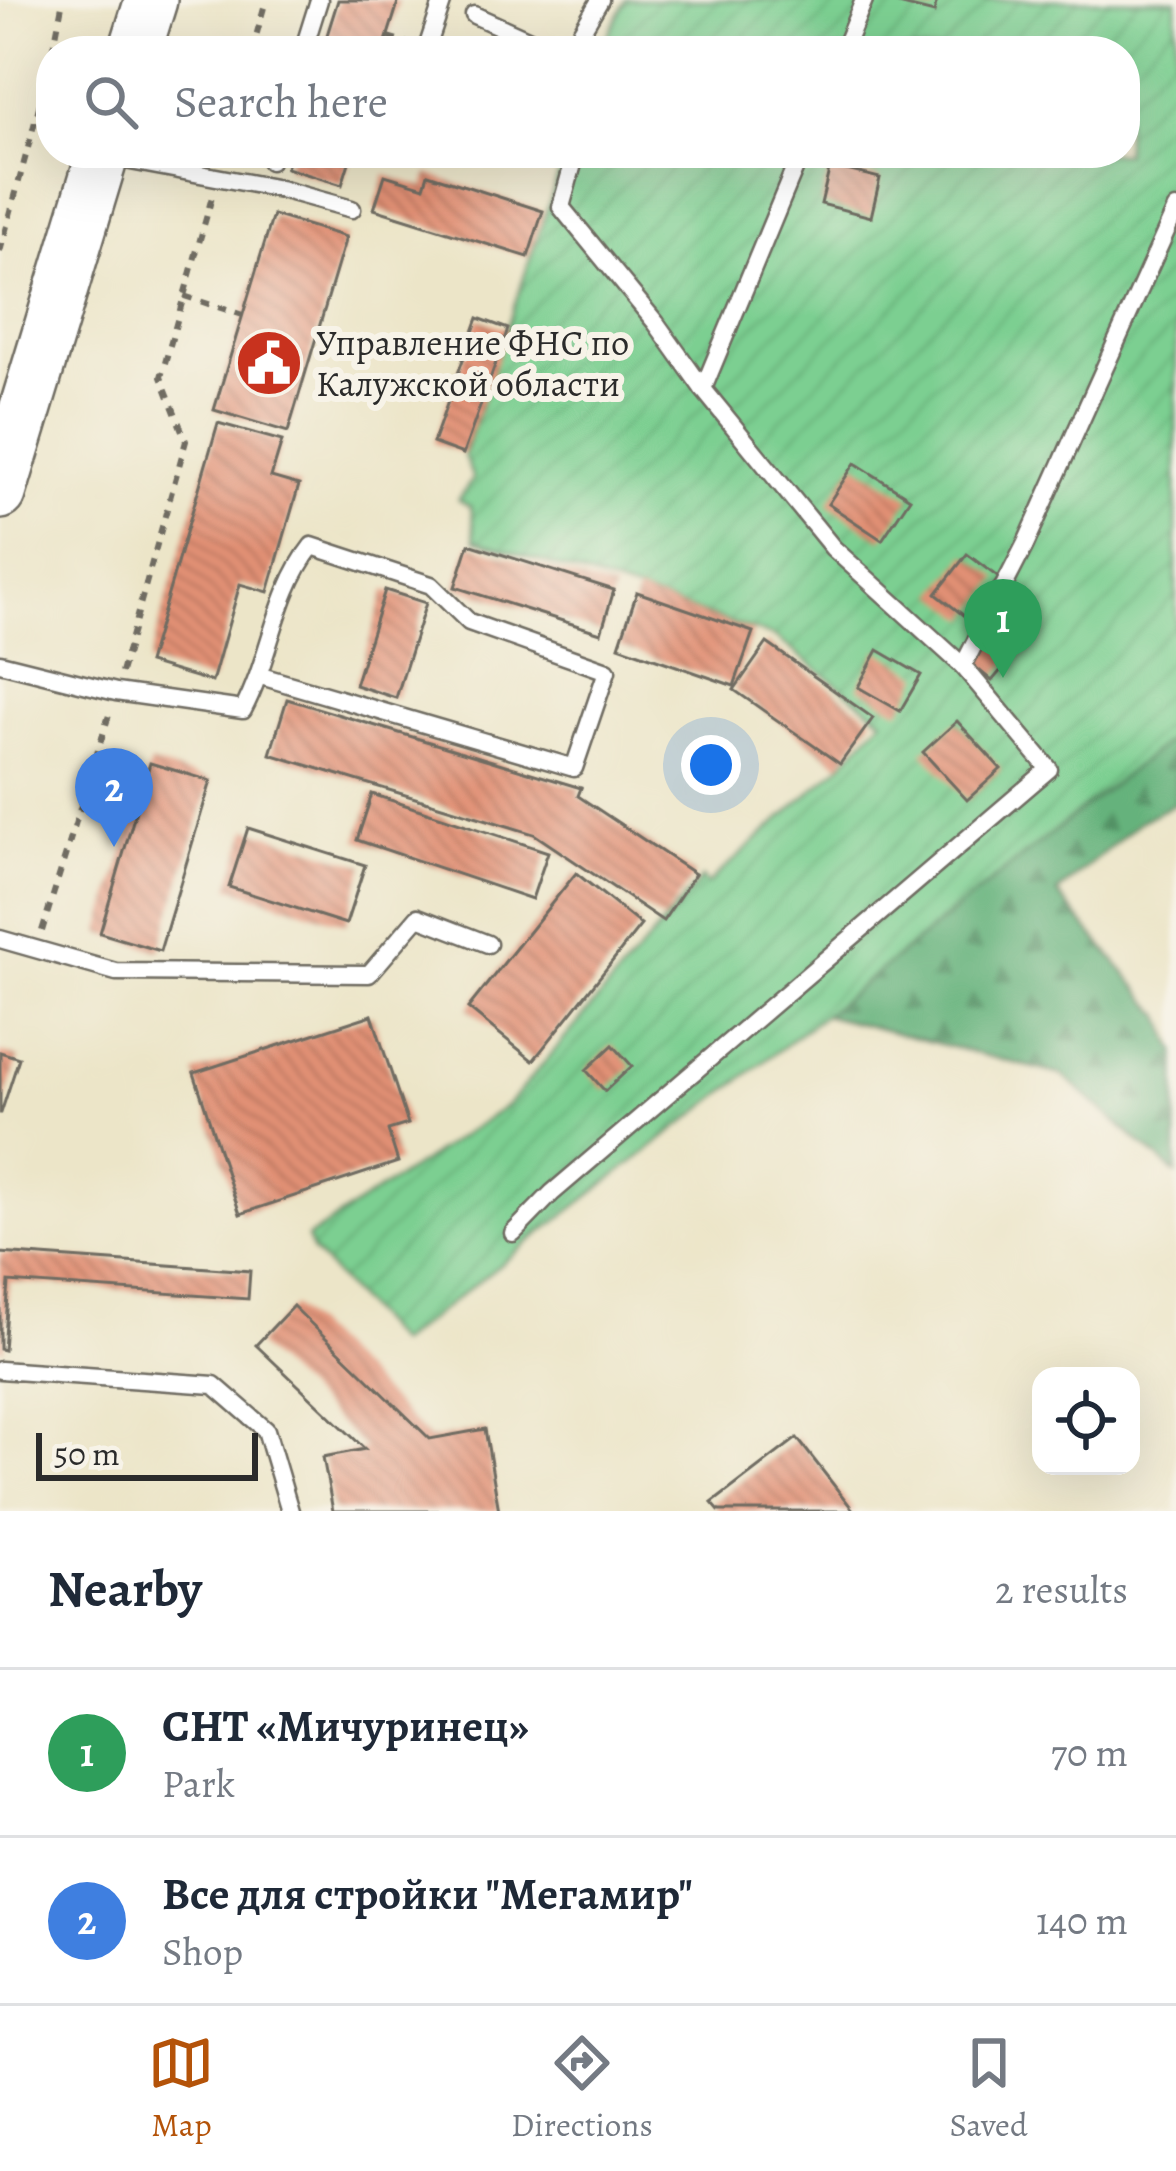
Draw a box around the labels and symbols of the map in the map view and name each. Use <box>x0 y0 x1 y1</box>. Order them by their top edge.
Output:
place label: Управление ФНС по Калужской области <box>316 318 629 408</box>
public building icon: Управление ФНС по Калужской области <box>234 328 304 398</box>
pin: 1 <box>964 579 1042 678</box>
your location <box>681 735 741 795</box>
pin: 2 <box>75 748 153 847</box>
scale bar <box>36 1427 258 1480</box>

